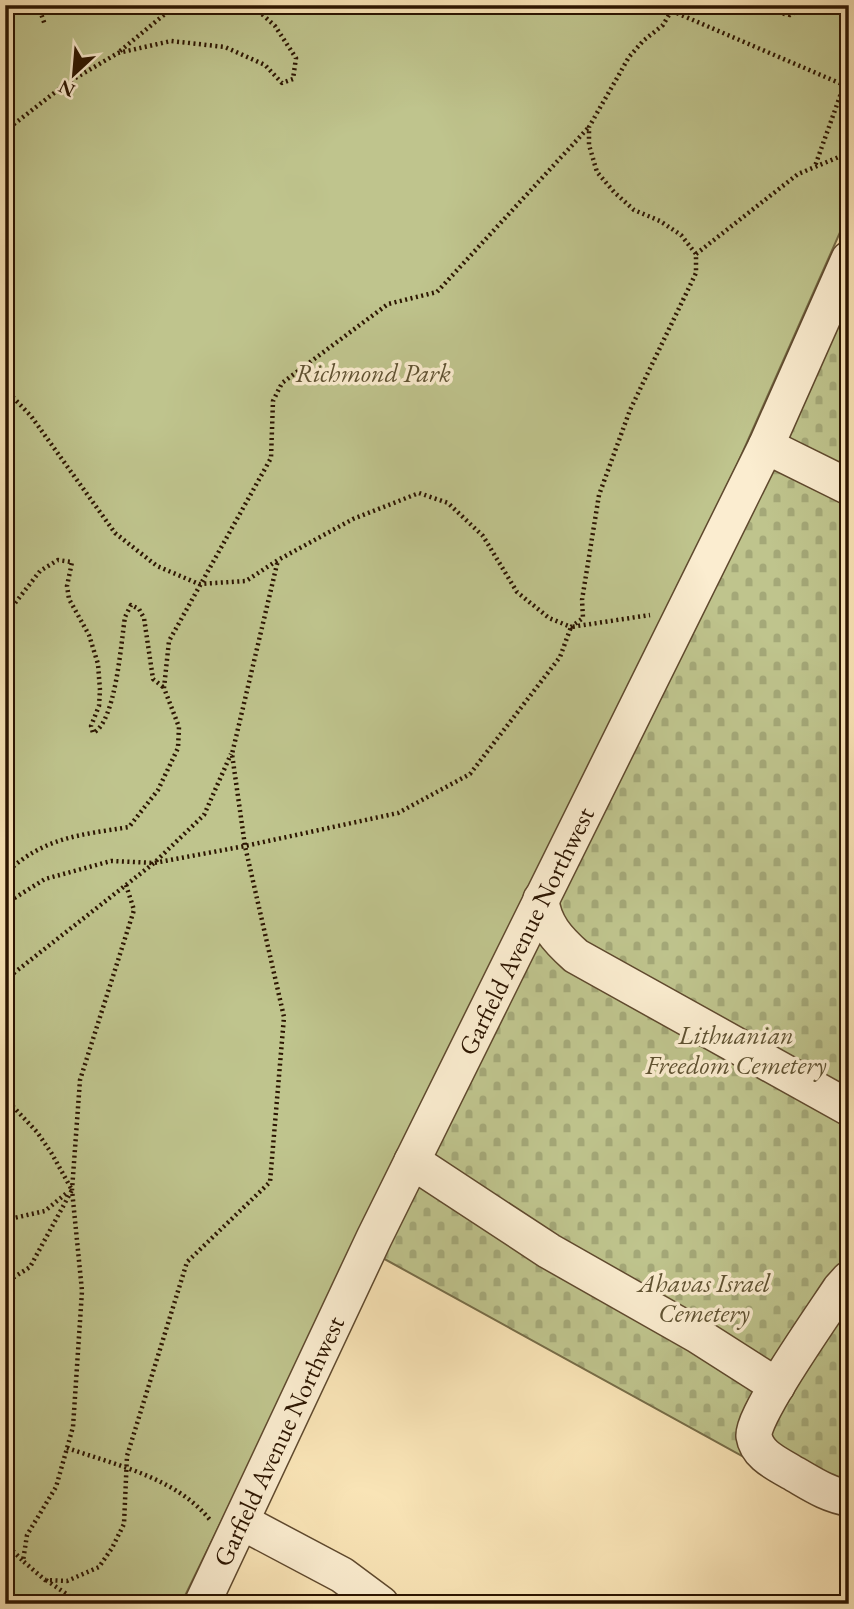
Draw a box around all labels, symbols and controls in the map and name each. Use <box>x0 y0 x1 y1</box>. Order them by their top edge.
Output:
north arrow <box>38 38 108 108</box>
text: N <box>54 74 79 103</box>
park label: Richmond Park <box>295 356 451 390</box>
street label: Garfield Avenue Northwest <box>450 801 602 1061</box>
park label: Lithuanian Freedom Cemetery <box>644 1018 827 1082</box>
park label: Ahavas Israel Cemetery <box>636 1266 771 1330</box>
street label: Garfield Avenue Northwest <box>205 1310 352 1572</box>

